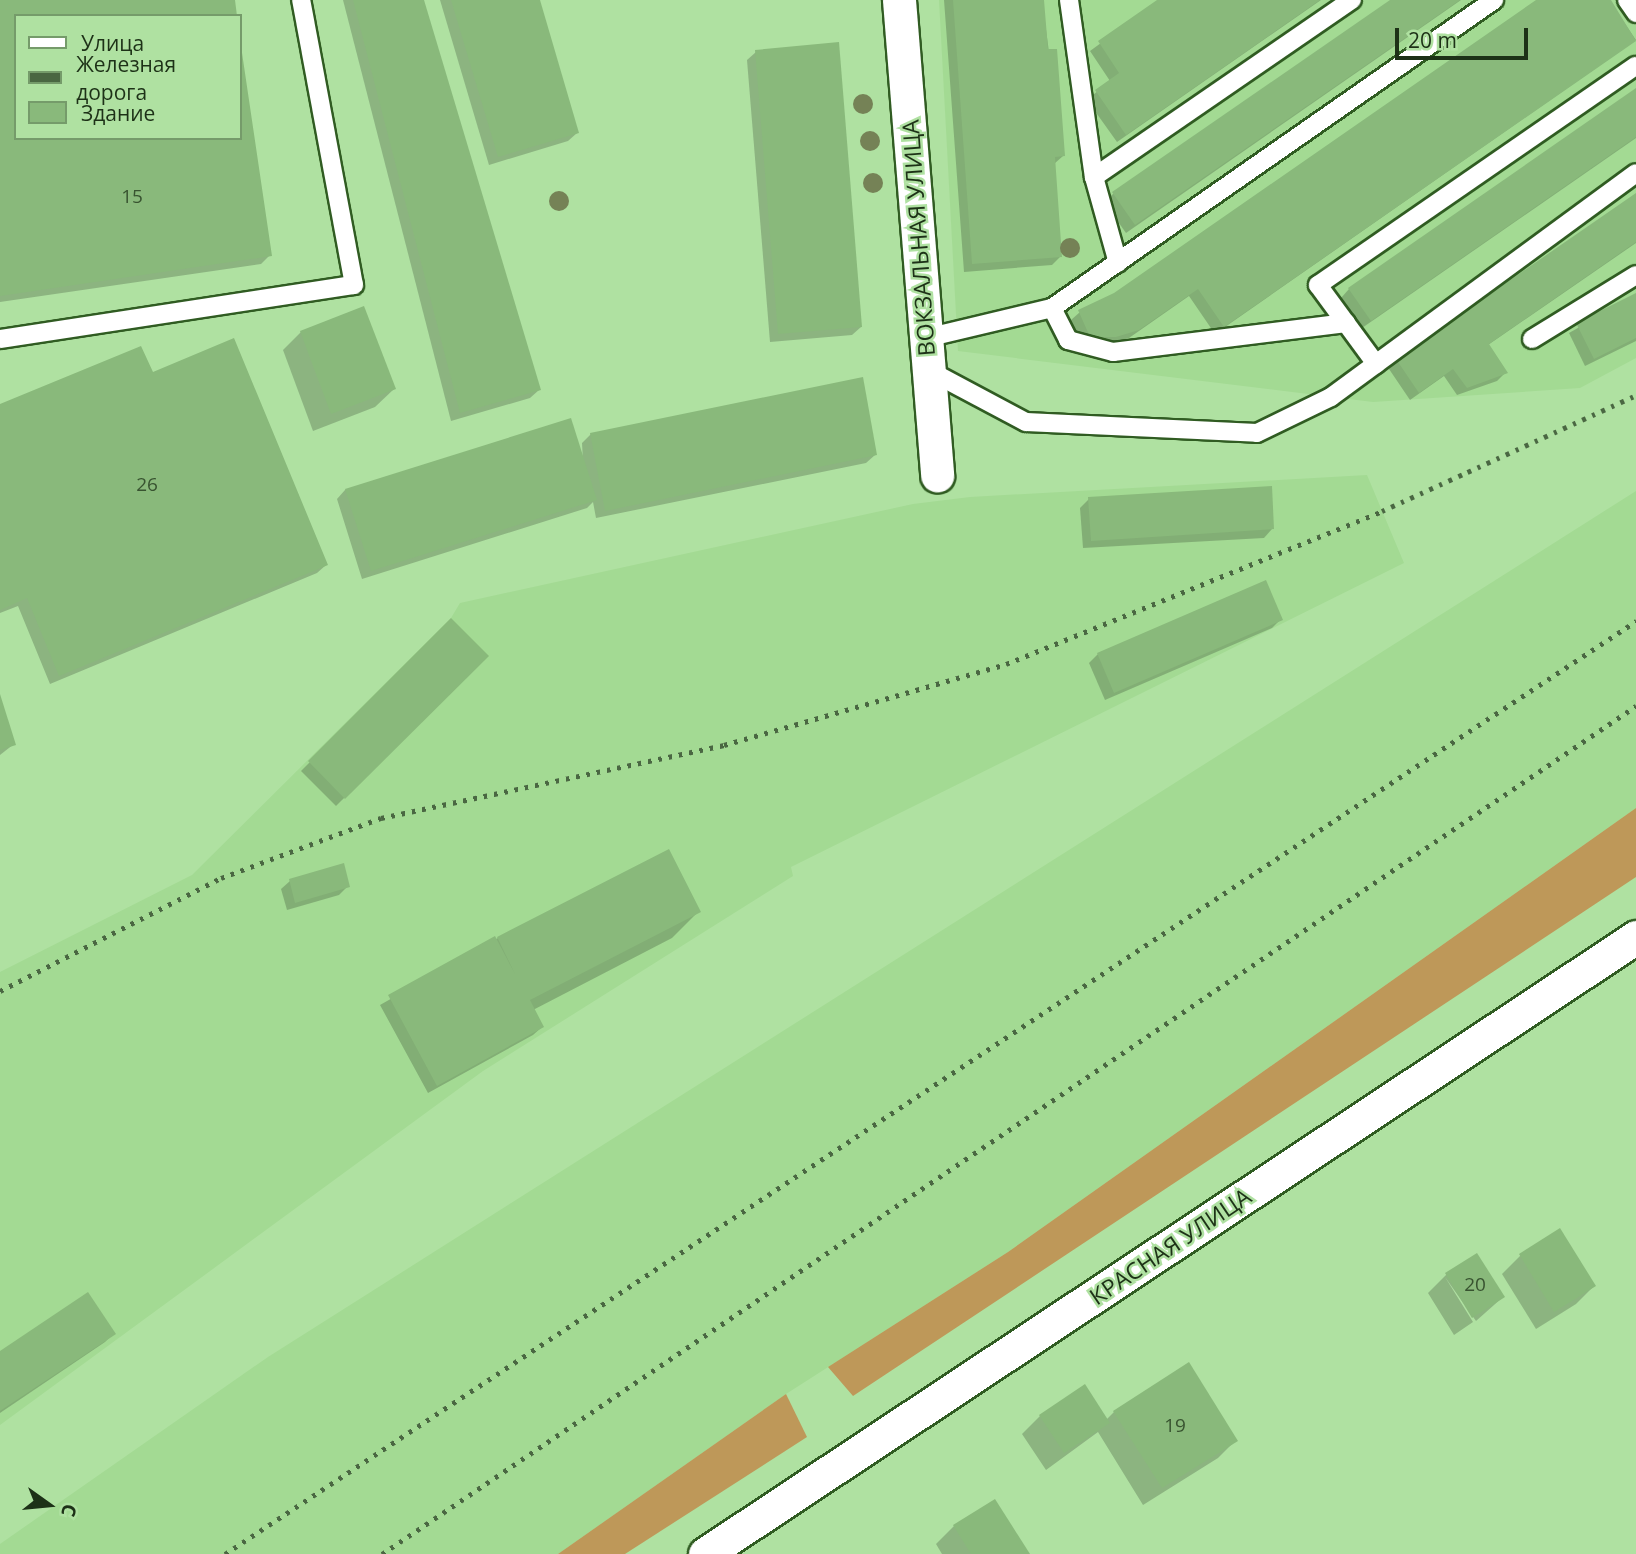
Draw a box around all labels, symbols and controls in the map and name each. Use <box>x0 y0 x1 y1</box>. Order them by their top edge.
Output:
legend <box>14 14 242 140</box>
scale bar <box>1398 14 1531 58</box>
text: 20 m <box>1408 26 1457 54</box>
text: Улица <box>81 29 144 57</box>
text: Железная дорога <box>76 50 176 106</box>
text: Здание <box>81 99 155 127</box>
street label: ВОКЗАЛЬНАЯ УЛИЦА <box>896 119 940 357</box>
house number: 15 <box>121 186 143 208</box>
house number: 26 <box>136 474 158 496</box>
street label: КРАСНАЯ УЛИЦА <box>1084 1182 1256 1310</box>
house number: 20 <box>1464 1274 1486 1296</box>
house number: 19 <box>1164 1415 1186 1437</box>
north arrow <box>14 1470 84 1540</box>
text: С <box>55 1501 83 1520</box>

